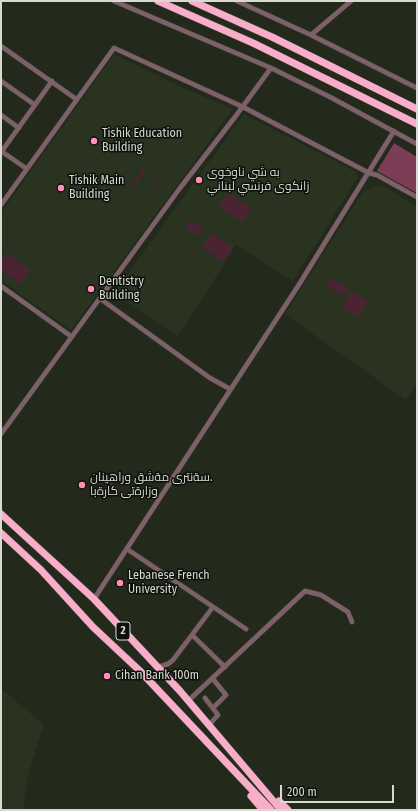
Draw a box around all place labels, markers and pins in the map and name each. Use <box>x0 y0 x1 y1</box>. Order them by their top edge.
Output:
place label: Tishik Education Building <box>102 127 182 155</box>
marker: Tishik Education Building <box>89 136 99 146</box>
place label: به شي ناوخوى زانكوى فرنسي لبناني <box>207 166 309 194</box>
place label: Tishik Main Building <box>69 174 124 202</box>
marker: به شي ناوخوى زانكوى فرنسي لبناني <box>194 175 204 185</box>
marker: Tishik Main Building <box>56 183 66 193</box>
place label: Dentistry Building <box>99 275 144 303</box>
marker: Dentistry Building <box>86 284 96 294</box>
place label: سةنترى مةشق وراهينان. وزارةتى كارةبا <box>90 471 212 499</box>
marker: سةنترى مةشق وراهينان. وزارةتى كارةبا <box>77 480 87 490</box>
place label: Lebanese French University <box>128 569 210 597</box>
marker: Lebanese French University <box>115 578 125 588</box>
place label: Cihan Bank 100m <box>115 669 199 683</box>
marker: Cihan Bank 100m <box>102 671 112 681</box>

